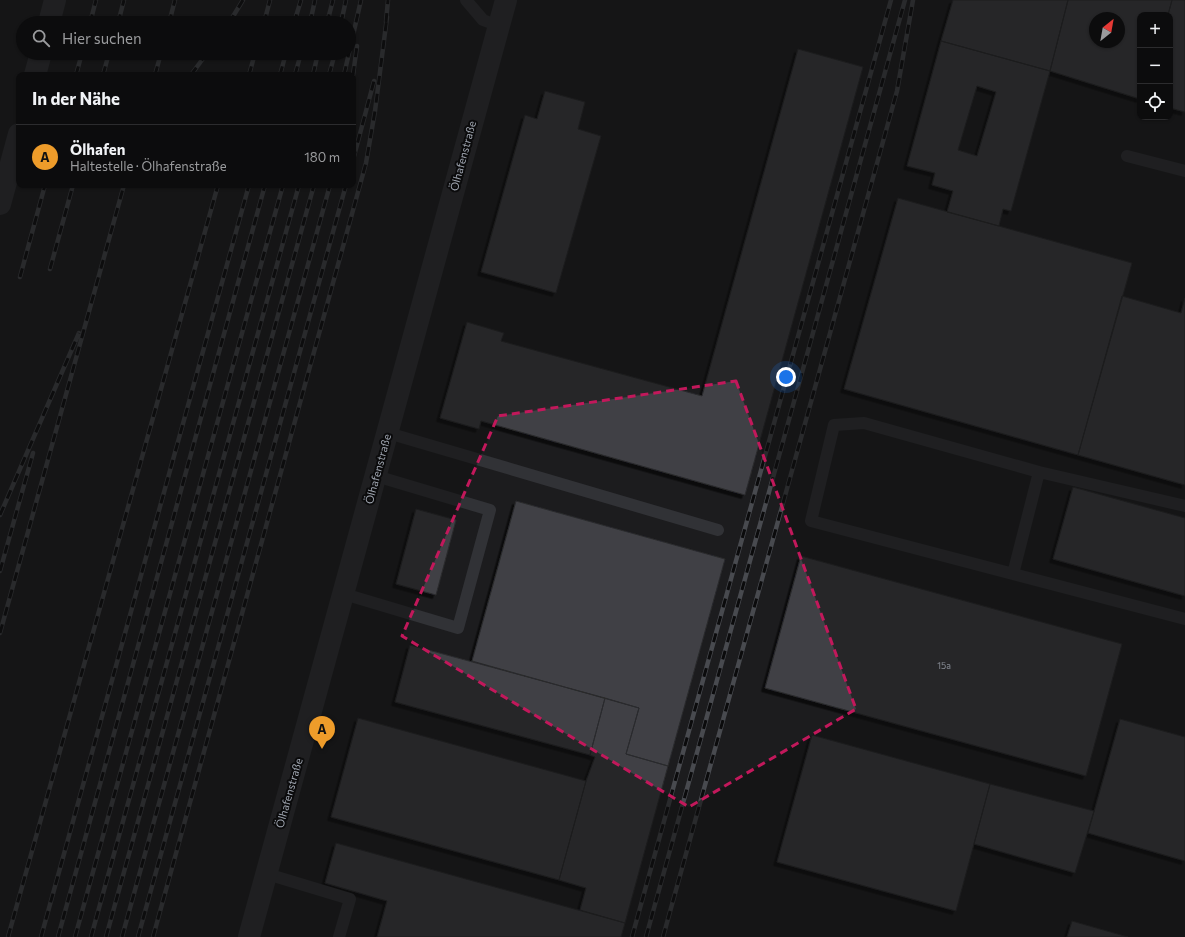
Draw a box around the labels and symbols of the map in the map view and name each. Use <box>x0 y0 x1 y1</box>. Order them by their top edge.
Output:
north arrow <box>1089 12 1125 48</box>
street label: Ölhafenstraße <box>446 119 478 192</box>
your location <box>776 367 796 387</box>
street label: Ölhafenstraße <box>361 432 393 505</box>
house number: 15a <box>937 660 951 671</box>
pin: A <box>309 716 335 749</box>
street label: Ölhafenstraße <box>271 756 305 829</box>

